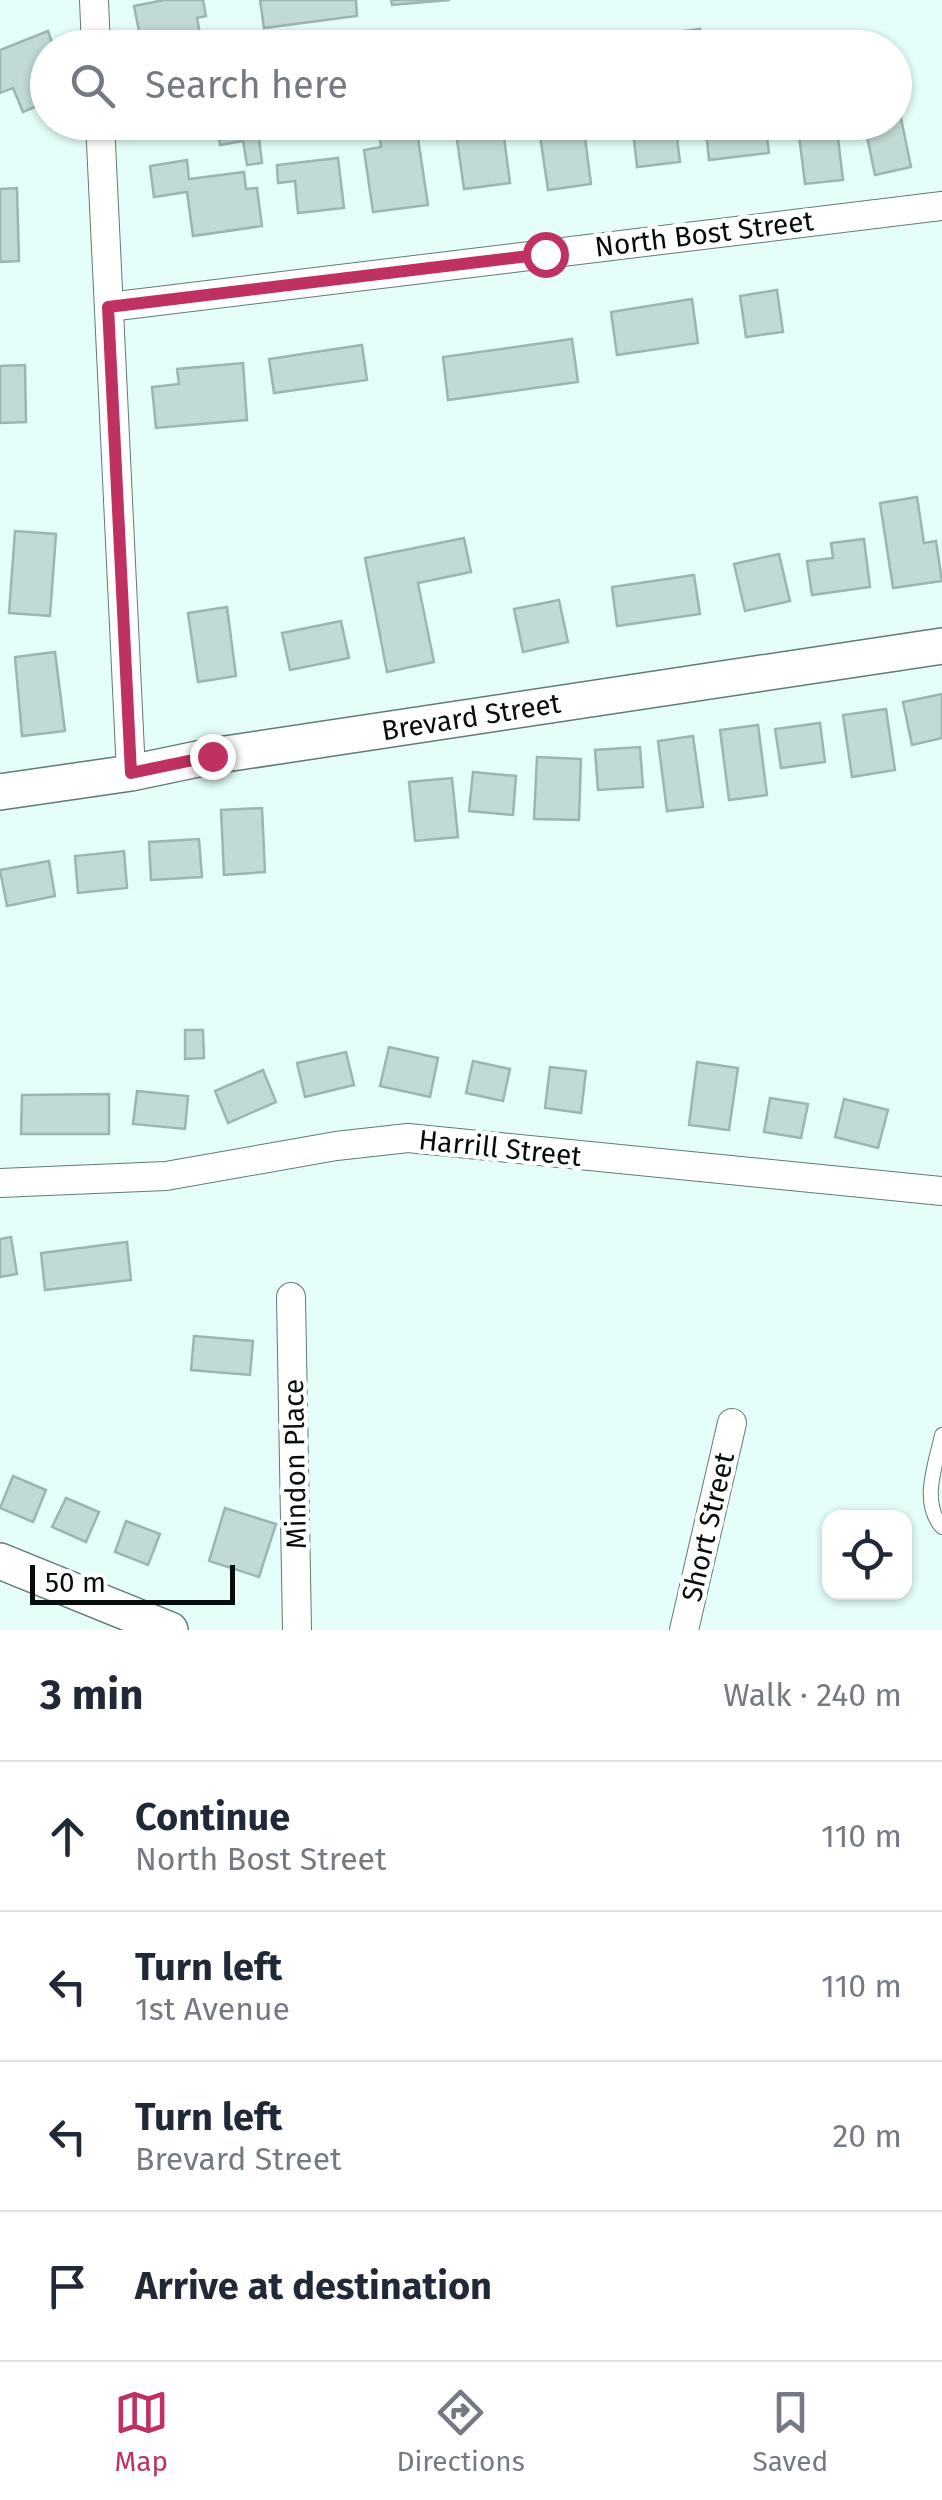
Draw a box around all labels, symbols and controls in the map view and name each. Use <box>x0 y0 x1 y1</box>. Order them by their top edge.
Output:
search box <box>30 30 912 140</box>
icon: search <box>65 58 120 113</box>
text: Search here <box>145 62 348 108</box>
street label: North Bost Street <box>593 204 816 264</box>
route start <box>523 232 569 278</box>
street label: Brevard Street <box>379 686 564 747</box>
route end <box>190 734 236 780</box>
street label: Harrill Street <box>417 1123 584 1173</box>
street label: Mindon Place <box>277 1379 313 1549</box>
street label: Short Street <box>675 1448 741 1605</box>
map controls <box>822 1510 912 1600</box>
button: locate <box>822 1510 912 1600</box>
scale bar <box>30 1560 235 1604</box>
text: 50 m <box>45 1566 106 1599</box>
text: 3 min <box>40 1670 143 1720</box>
text: Walk · 240 m <box>723 1676 902 1714</box>
text: Continue <box>135 1794 290 1840</box>
icon: ahead <box>40 1809 95 1864</box>
text: 110 m <box>821 1817 902 1855</box>
text: North Bost Street <box>135 1840 387 1878</box>
text: Turn left <box>135 1944 282 1990</box>
icon: left <box>40 1959 95 2014</box>
text: 110 m <box>821 1967 902 2005</box>
text: 1st Avenue <box>135 1990 290 2028</box>
text: Turn left <box>135 2094 282 2140</box>
icon: left <box>40 2109 95 2164</box>
text: 20 m <box>832 2117 902 2155</box>
text: Brevard Street <box>135 2140 342 2178</box>
icon: arrive <box>40 2259 95 2314</box>
text: Arrive at destination <box>135 2263 492 2309</box>
tab: Map <box>114 2385 169 2478</box>
tab: Directions <box>396 2385 525 2478</box>
tab: Saved <box>752 2385 828 2478</box>

